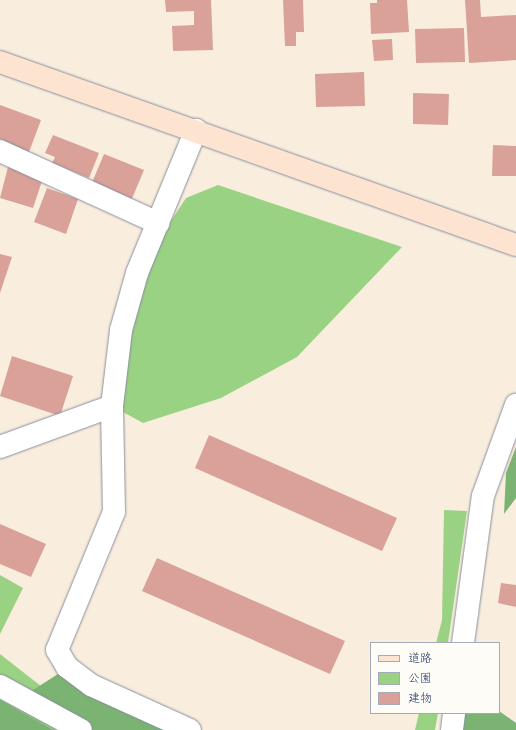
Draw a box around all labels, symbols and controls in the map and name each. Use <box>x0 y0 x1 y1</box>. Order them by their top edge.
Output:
legend <box>370 642 500 714</box>
text: 道路 <box>408 650 432 668</box>
text: 公園 <box>408 670 432 688</box>
text: 建物 <box>408 690 432 708</box>

